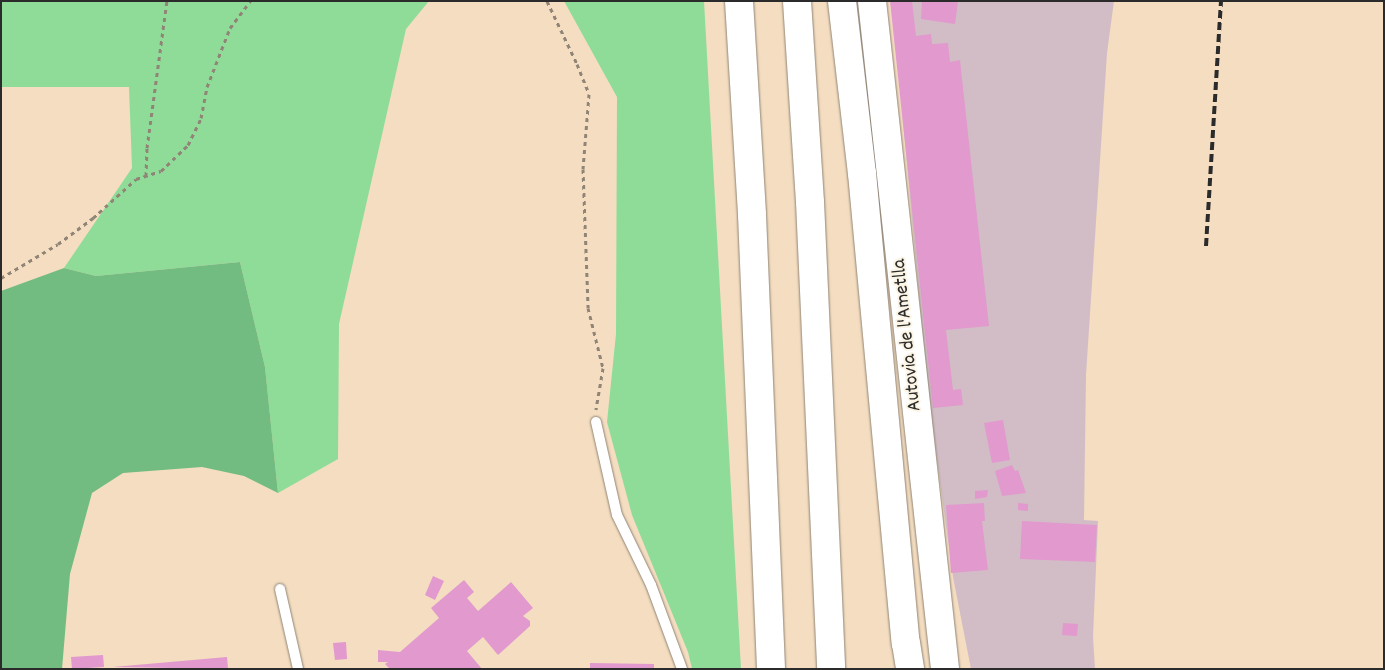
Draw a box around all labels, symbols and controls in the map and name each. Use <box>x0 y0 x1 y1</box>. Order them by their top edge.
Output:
street label: Autovia de l'Ametlla <box>888 258 928 412</box>

